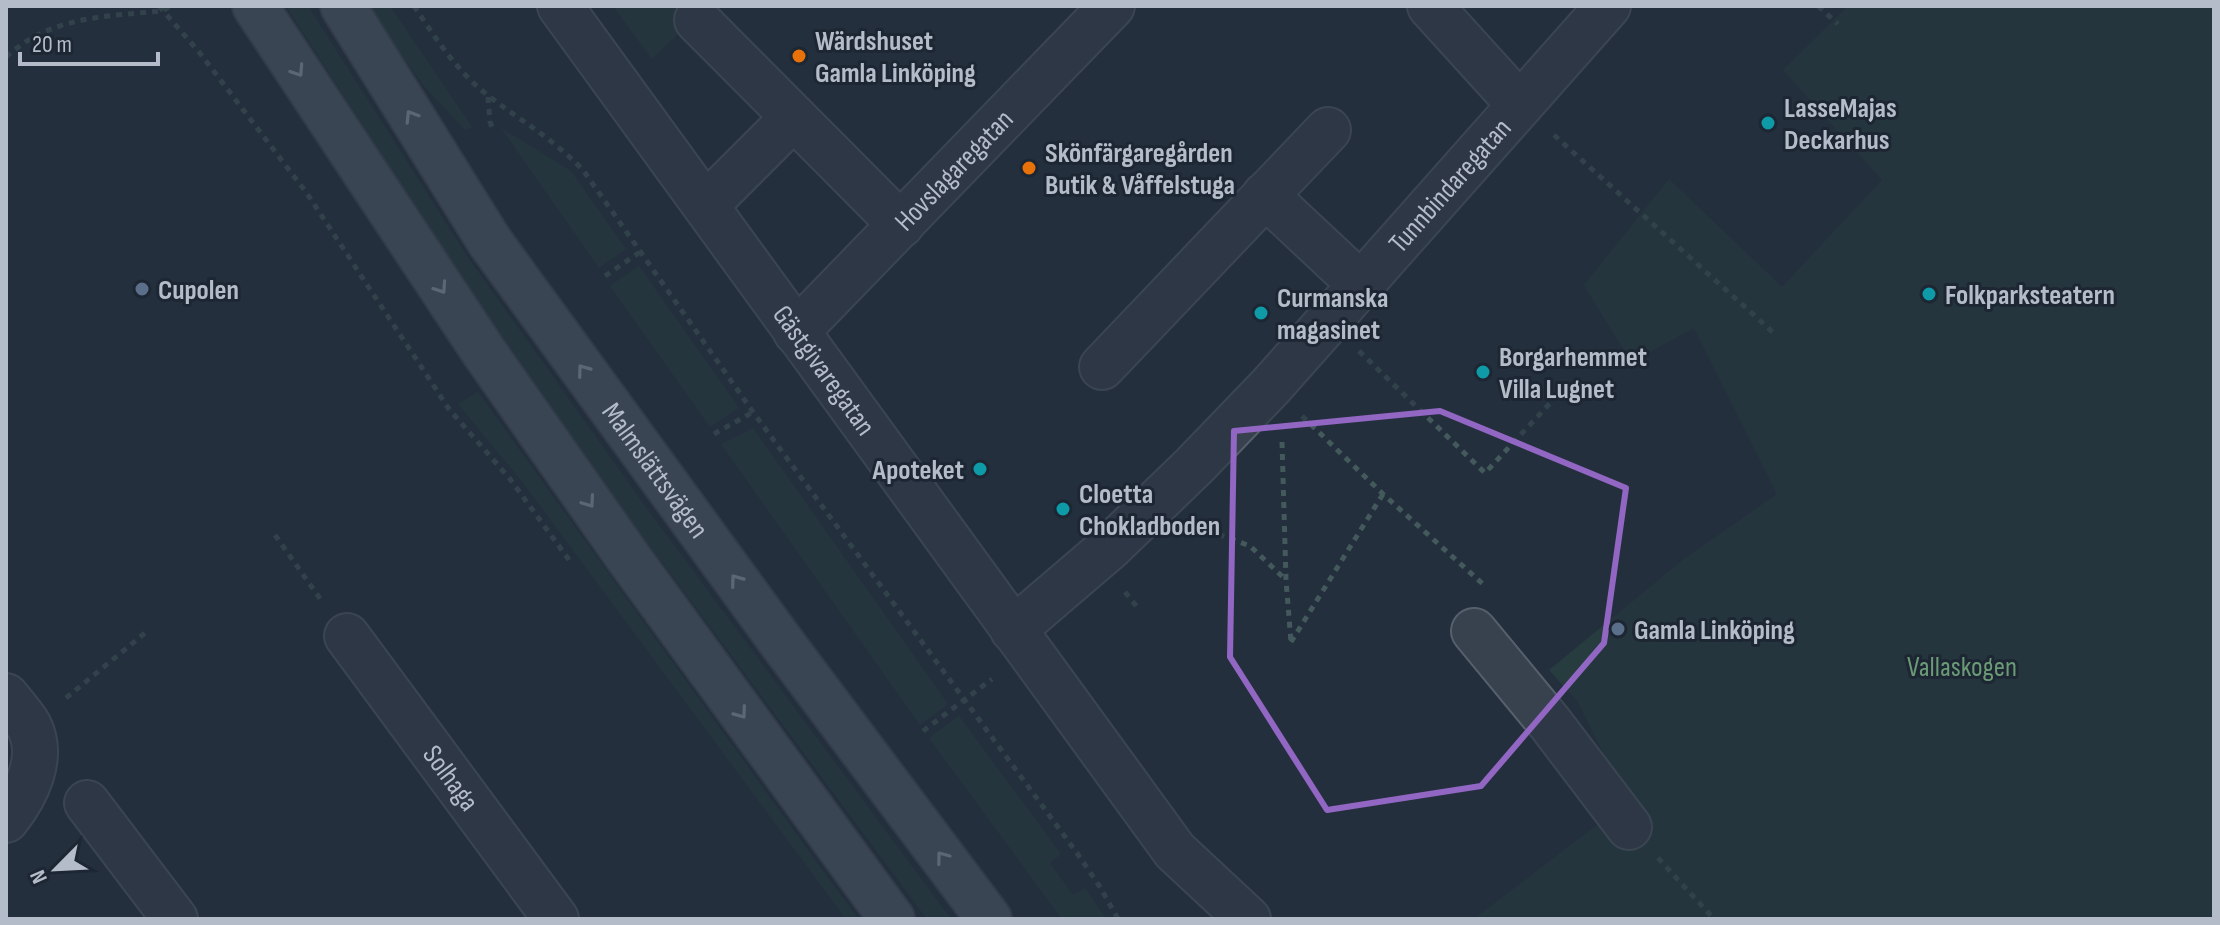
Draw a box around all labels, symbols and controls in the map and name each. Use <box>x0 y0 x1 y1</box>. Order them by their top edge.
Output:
scale bar <box>20 16 158 66</box>
place label: Wärdshuset Gamla Linköping <box>815 25 976 90</box>
text: 20 m <box>32 30 72 59</box>
marker: Wärdshuset Gamla Linköping <box>790 47 808 65</box>
one-way arrow <box>289 62 304 77</box>
place label: LasseMajas Deckarhus <box>1784 92 1897 157</box>
street label: Hovslagaregatan <box>888 103 1020 238</box>
one-way arrow <box>406 110 421 125</box>
street label: Tunnbindaregatan <box>1382 112 1518 260</box>
marker: LasseMajas Deckarhus <box>1759 114 1777 132</box>
place label: Skönfärgaregården Butik & Våffelstuga <box>1045 137 1235 202</box>
marker: Skönfärgaregården Butik & Våffelstuga <box>1020 159 1038 177</box>
place label: Cupolen <box>158 274 239 307</box>
place label: Folkparksteatern <box>1945 279 2115 312</box>
marker: Cupolen <box>133 280 151 298</box>
one-way arrow <box>432 280 447 294</box>
place label: Curmanska magasinet <box>1277 282 1389 347</box>
marker: Folkparksteatern <box>1920 285 1938 303</box>
street label: Gästgivaregatan <box>765 299 882 442</box>
marker: Curmanska magasinet <box>1252 304 1270 322</box>
place label: Borgarhemmet Villa Lugnet <box>1499 341 1647 406</box>
marker: Borgarhemmet Villa Lugnet <box>1474 363 1492 381</box>
one-way arrow <box>578 364 593 379</box>
street label: Malmslättsvägen <box>595 397 715 545</box>
place label: Apoteket <box>871 454 964 487</box>
marker: Apoteket <box>971 460 989 478</box>
place label: Cloetta Chokladboden <box>1079 478 1220 543</box>
one-way arrow <box>579 493 594 508</box>
marker: Cloetta Chokladboden <box>1054 500 1072 518</box>
one-way arrow <box>731 575 745 589</box>
place label: Gamla Linköping <box>1634 614 1795 647</box>
marker: Gamla Linköping <box>1609 620 1627 638</box>
park label: Vallaskogen <box>1907 651 2017 684</box>
one-way arrow <box>731 705 745 719</box>
street label: Solhaga <box>415 739 485 818</box>
north arrow <box>16 829 96 909</box>
one-way arrow <box>938 851 952 866</box>
text: N <box>24 866 54 887</box>

